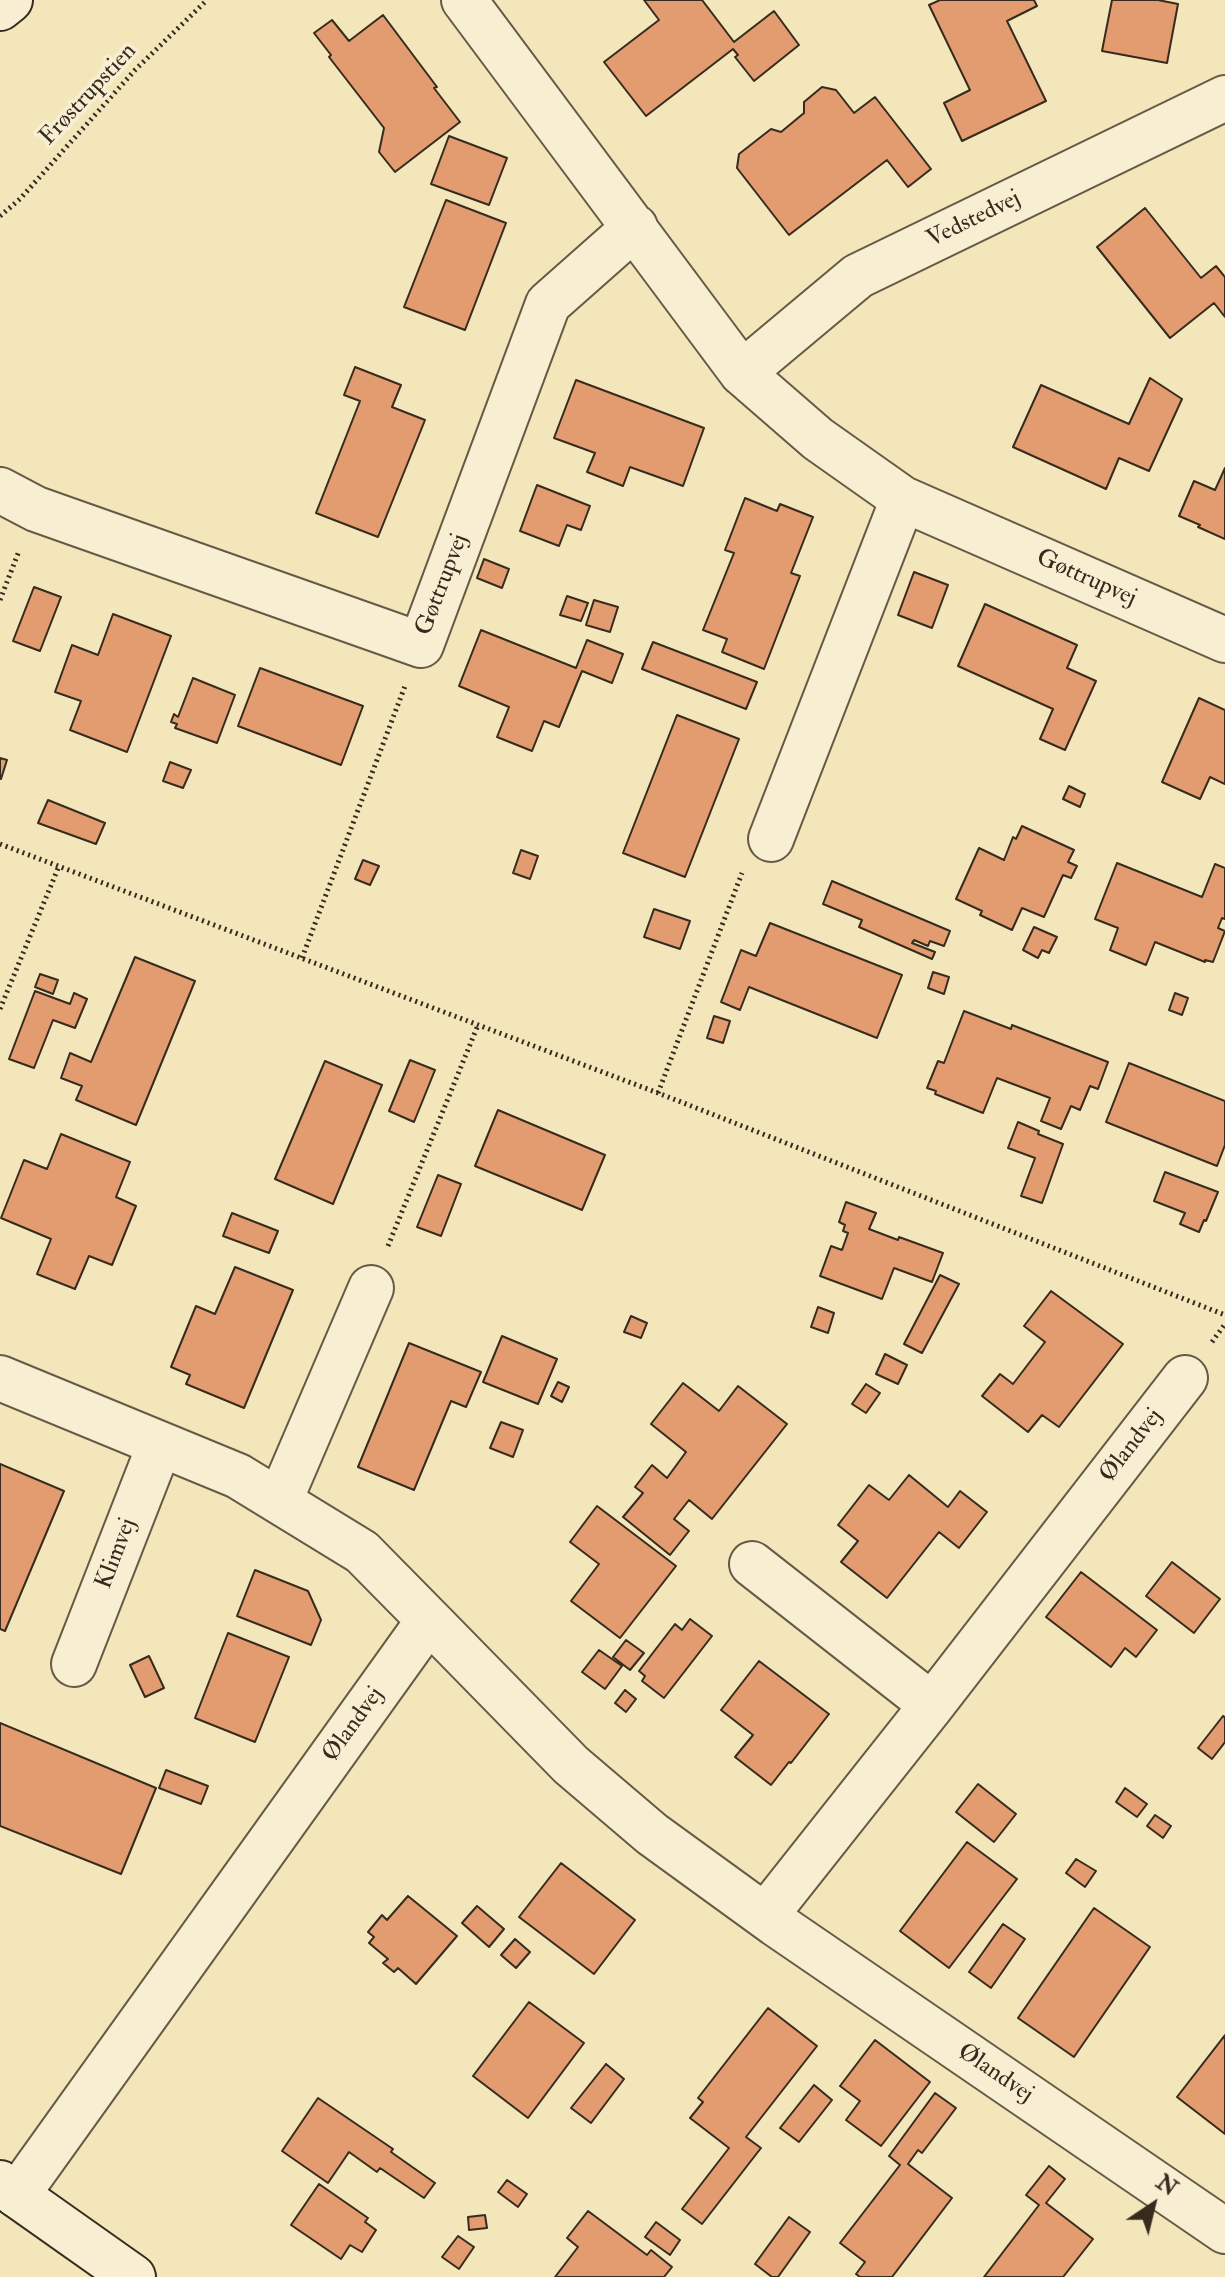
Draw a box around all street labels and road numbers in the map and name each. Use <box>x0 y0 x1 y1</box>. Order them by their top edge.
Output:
street label: Frøstrupstien <box>34 38 144 152</box>
street label: Vedstedvej <box>923 185 1025 255</box>
street label: Gøttrupvej <box>411 530 475 640</box>
street label: Gøttrupvej <box>1032 544 1140 614</box>
street label: Ølandvej <box>1094 1404 1170 1488</box>
street label: Klimvej <box>90 1515 144 1593</box>
street label: Ølandvej <box>317 1682 391 1768</box>
street label: Ølandvej <box>952 2038 1038 2110</box>

